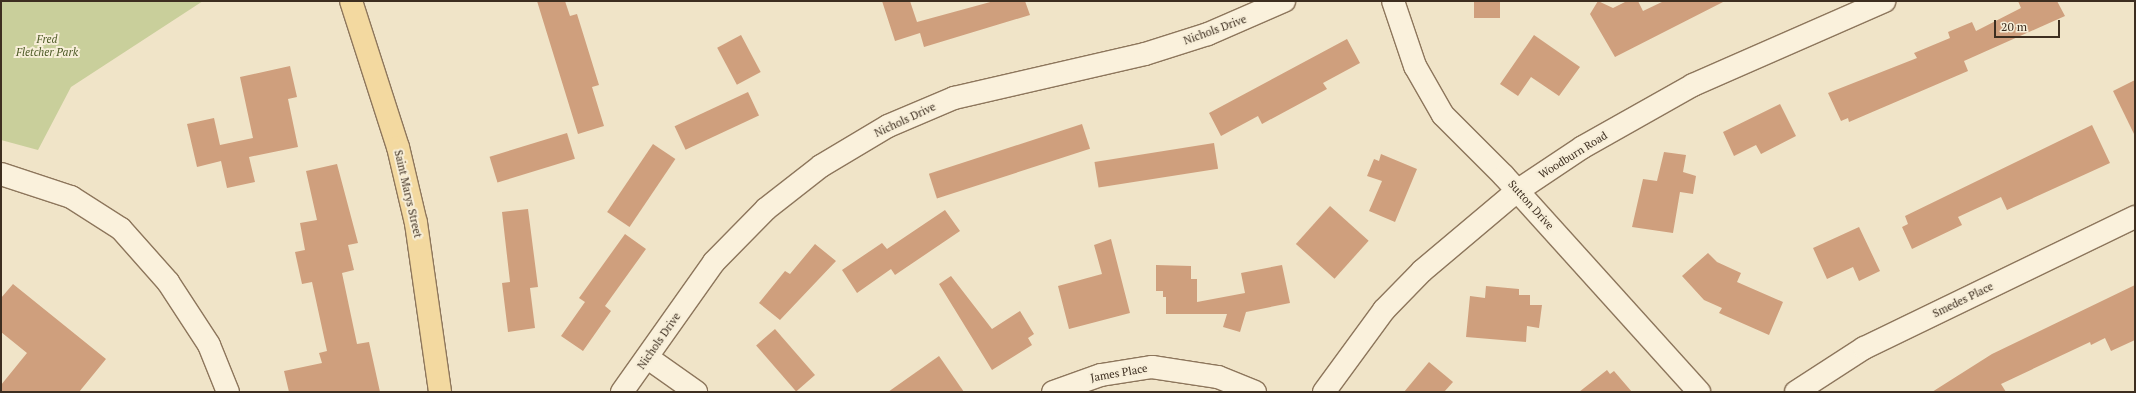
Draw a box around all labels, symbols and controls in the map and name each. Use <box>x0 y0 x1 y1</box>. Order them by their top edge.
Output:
scale bar <box>1996 12 2062 38</box>
street label: Nichols Drive <box>1182 13 1248 47</box>
text: 20 m <box>2001 19 2027 34</box>
park label: Fred Fletcher Park <box>16 33 78 59</box>
street label: Nichols Drive <box>872 100 938 140</box>
street label: Woodburn Road <box>1536 129 1610 181</box>
street label: Saint Marys Street <box>391 149 425 239</box>
street label: Sutton Drive <box>1505 178 1557 232</box>
street label: Smedes Place <box>1931 280 1995 320</box>
street label: Nichols Drive <box>635 310 683 372</box>
street label: James Place <box>1089 361 1149 385</box>

